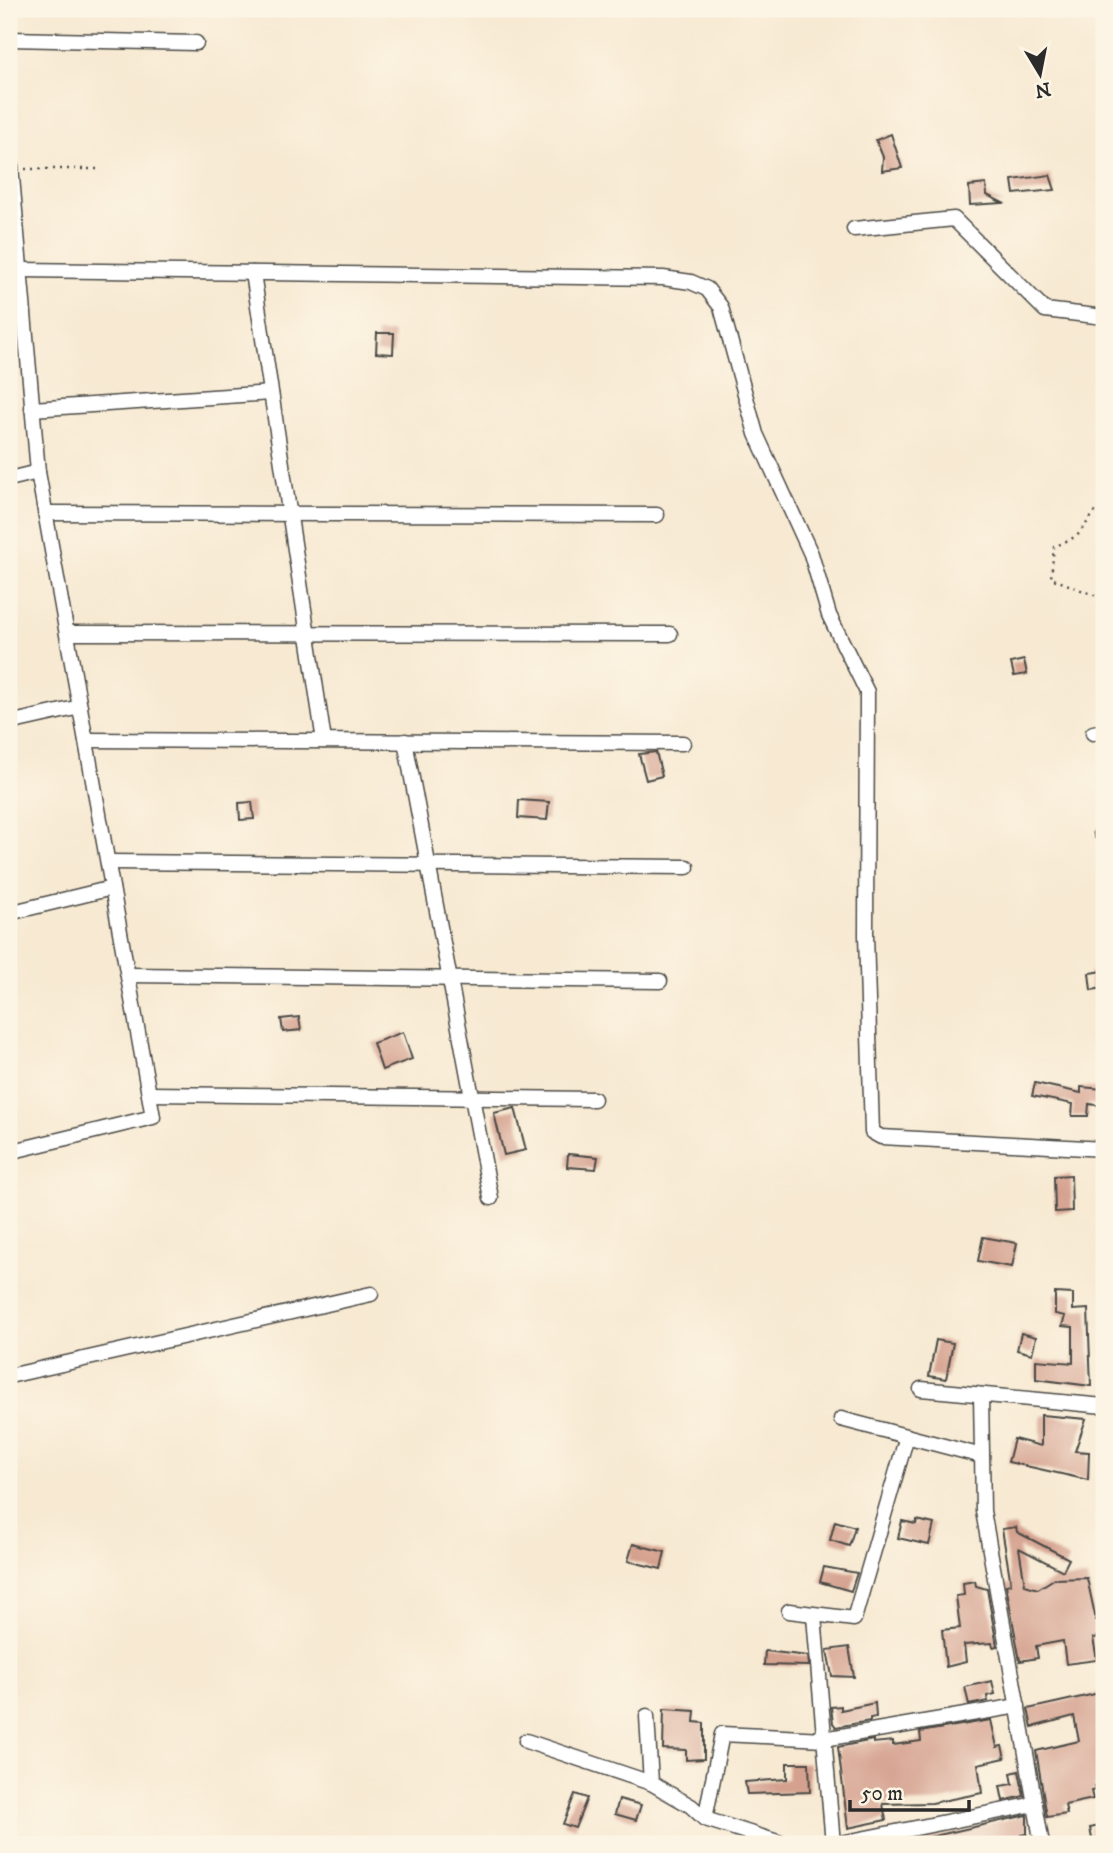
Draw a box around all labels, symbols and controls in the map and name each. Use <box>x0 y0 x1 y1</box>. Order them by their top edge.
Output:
north arrow <box>1004 38 1074 108</box>
text: N <box>1033 77 1052 102</box>
scale bar <box>850 1769 970 1813</box>
text: 50 m <box>861 1781 903 1807</box>

